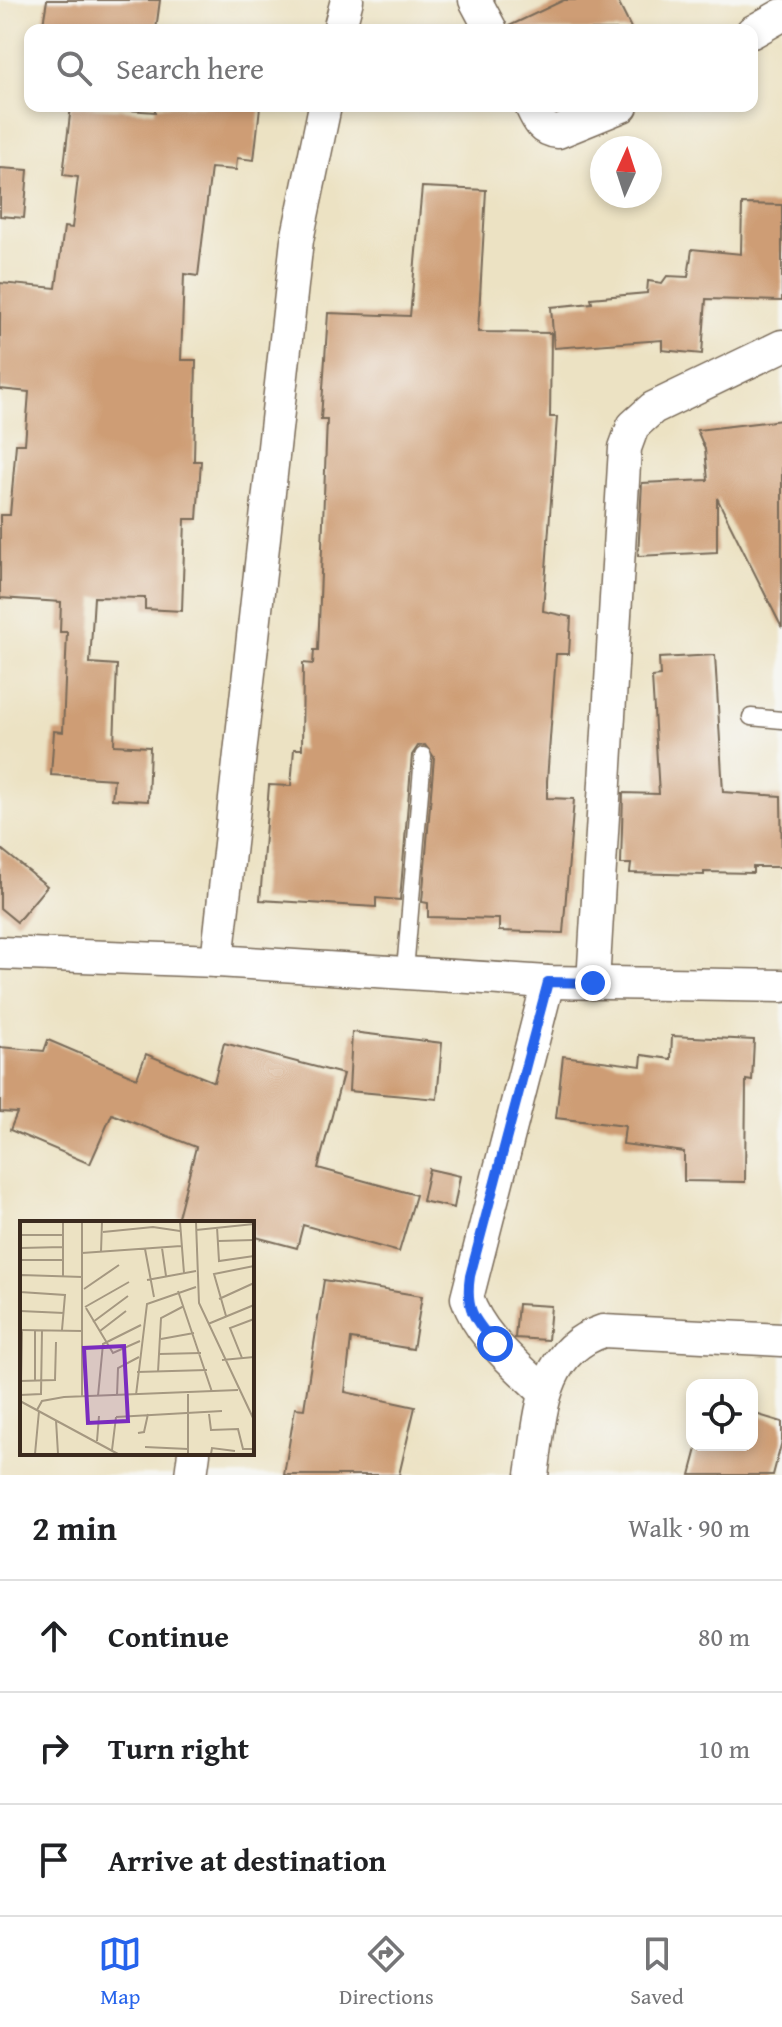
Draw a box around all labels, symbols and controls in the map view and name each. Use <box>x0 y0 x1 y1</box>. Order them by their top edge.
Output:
search box <box>24 24 758 112</box>
icon: search <box>52 46 96 90</box>
text: Search here <box>116 46 264 90</box>
north arrow <box>590 136 662 208</box>
route end <box>575 965 611 1001</box>
inset map <box>20 1221 254 1455</box>
route start <box>477 1326 513 1362</box>
map controls <box>686 1379 758 1451</box>
button: locate <box>686 1379 758 1451</box>
text: 2 min <box>32 1503 117 1552</box>
text: Walk · 90 m <box>628 1508 750 1547</box>
icon: ahead <box>32 1614 76 1658</box>
text: Continue <box>108 1614 229 1658</box>
text: 80 m <box>698 1617 750 1656</box>
icon: right <box>32 1726 76 1770</box>
text: Turn right <box>108 1726 249 1770</box>
text: 10 m <box>698 1729 750 1768</box>
icon: arrive <box>32 1838 76 1882</box>
text: Arrive at destination <box>108 1838 386 1882</box>
tab: Map <box>98 1932 142 2012</box>
tab: Directions <box>339 1932 434 2012</box>
tab: Saved <box>630 1932 684 2012</box>

